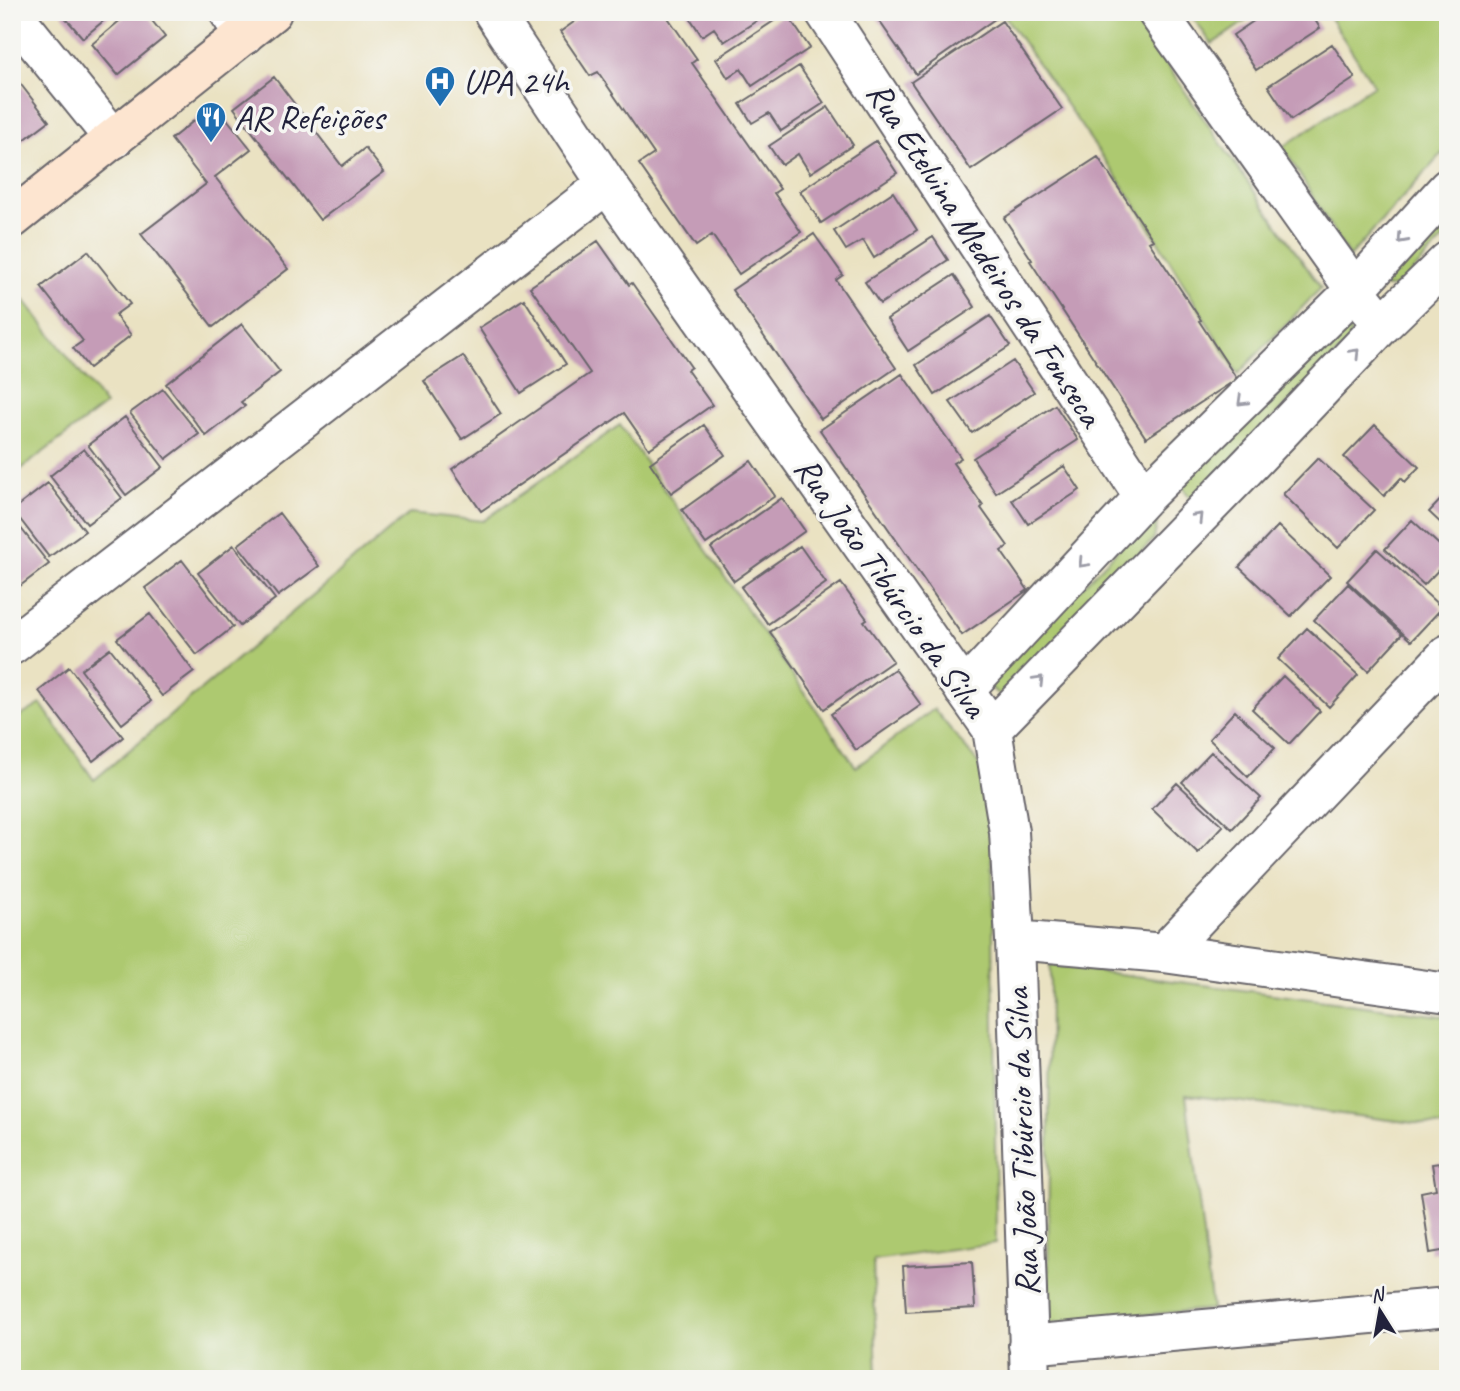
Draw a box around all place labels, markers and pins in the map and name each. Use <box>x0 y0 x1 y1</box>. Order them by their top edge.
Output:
place label: UPA 24h <box>463 59 570 104</box>
hospital icon: UPA 24h <box>423 64 457 108</box>
place label: AR Refeições <box>234 95 387 140</box>
restaurant icon: AR Refeições <box>194 100 228 144</box>

